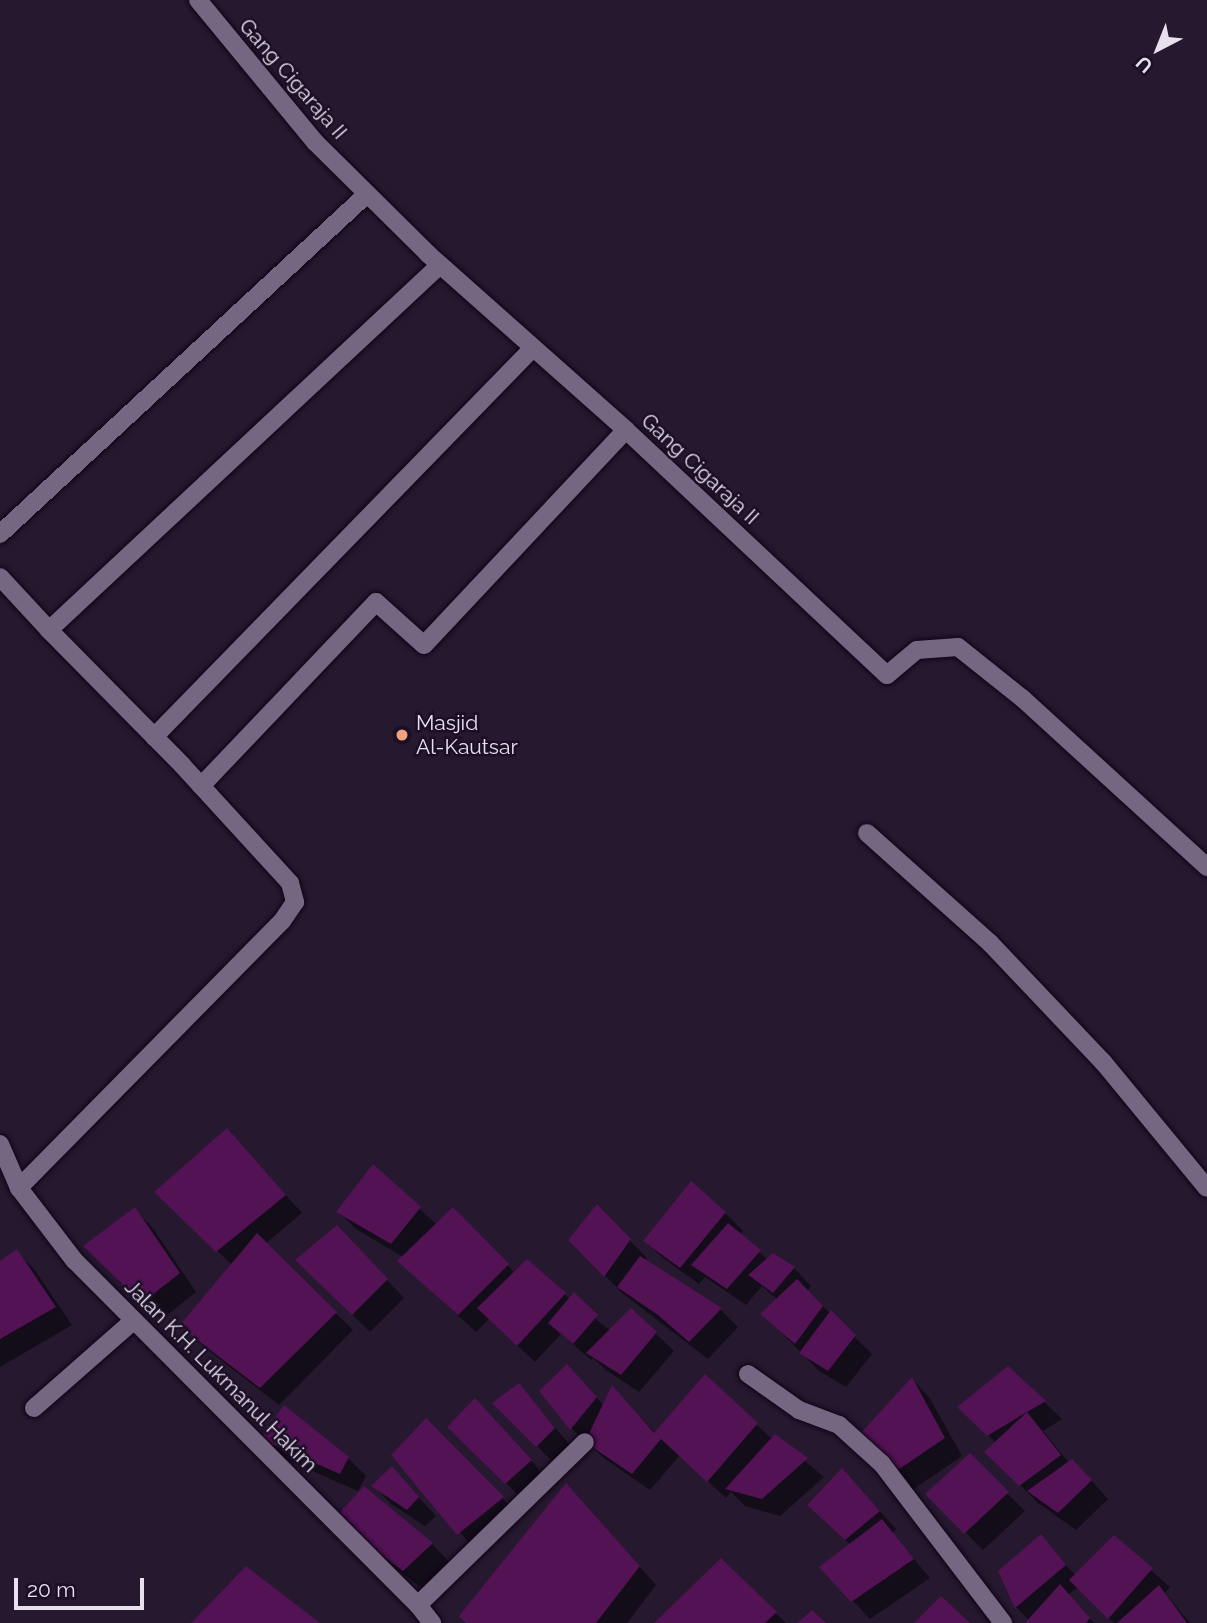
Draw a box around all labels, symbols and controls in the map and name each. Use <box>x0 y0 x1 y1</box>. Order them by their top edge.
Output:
street label: Gang Cigaraja II <box>234 14 352 144</box>
north arrow <box>1123 14 1193 84</box>
text: U <box>1131 52 1157 78</box>
street label: Gang Cigaraja II <box>636 408 764 530</box>
place label: Masjid Al-Kautsar <box>416 710 518 760</box>
marker: Masjid Al-Kautsar <box>394 727 410 743</box>
street label: Jalan K.H. Lukmanul Hakim <box>119 1274 323 1478</box>
scale bar <box>18 1564 147 1608</box>
text: 20 m <box>27 1577 75 1602</box>

